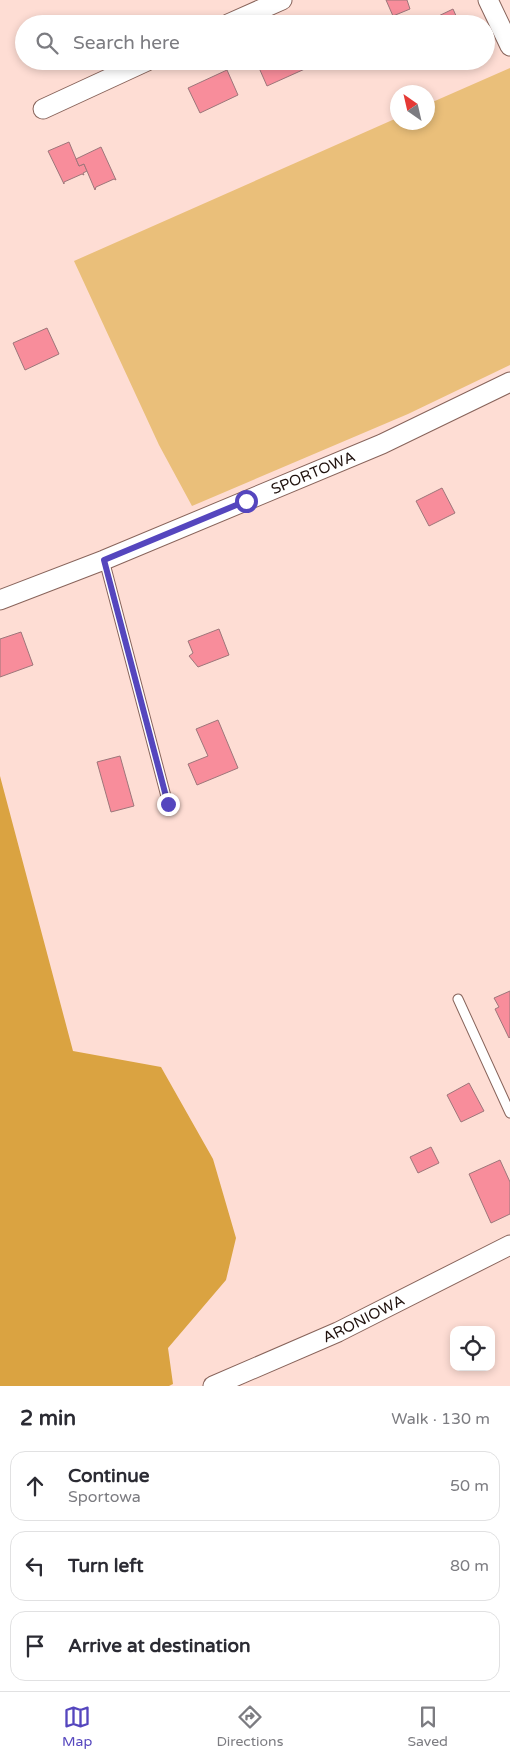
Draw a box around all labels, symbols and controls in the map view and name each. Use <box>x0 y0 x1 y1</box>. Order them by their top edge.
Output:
search box <box>15 15 495 70</box>
icon: search <box>33 29 61 57</box>
text: Search here <box>73 32 180 54</box>
north arrow <box>390 85 435 130</box>
street label: SPORTOWA <box>268 447 358 498</box>
route start <box>235 490 258 513</box>
route end <box>157 793 180 816</box>
street label: ARONIOWA <box>320 1291 407 1346</box>
map controls <box>450 1326 495 1371</box>
button: locate <box>450 1326 495 1371</box>
text: 2 min <box>20 1406 76 1431</box>
text: Walk · 130 m <box>391 1409 490 1429</box>
text: Continue <box>68 1465 150 1487</box>
icon: ahead <box>21 1472 49 1500</box>
text: 50 m <box>450 1476 489 1496</box>
text: Sportowa <box>68 1487 141 1507</box>
icon: left <box>21 1552 49 1580</box>
text: Turn left <box>68 1555 144 1577</box>
text: 80 m <box>450 1556 489 1576</box>
icon: arrive <box>21 1632 49 1660</box>
text: Arrive at destination <box>68 1635 251 1657</box>
tab: Map <box>62 1703 92 1750</box>
tab: Directions <box>216 1703 283 1750</box>
tab: Saved <box>407 1703 448 1750</box>

